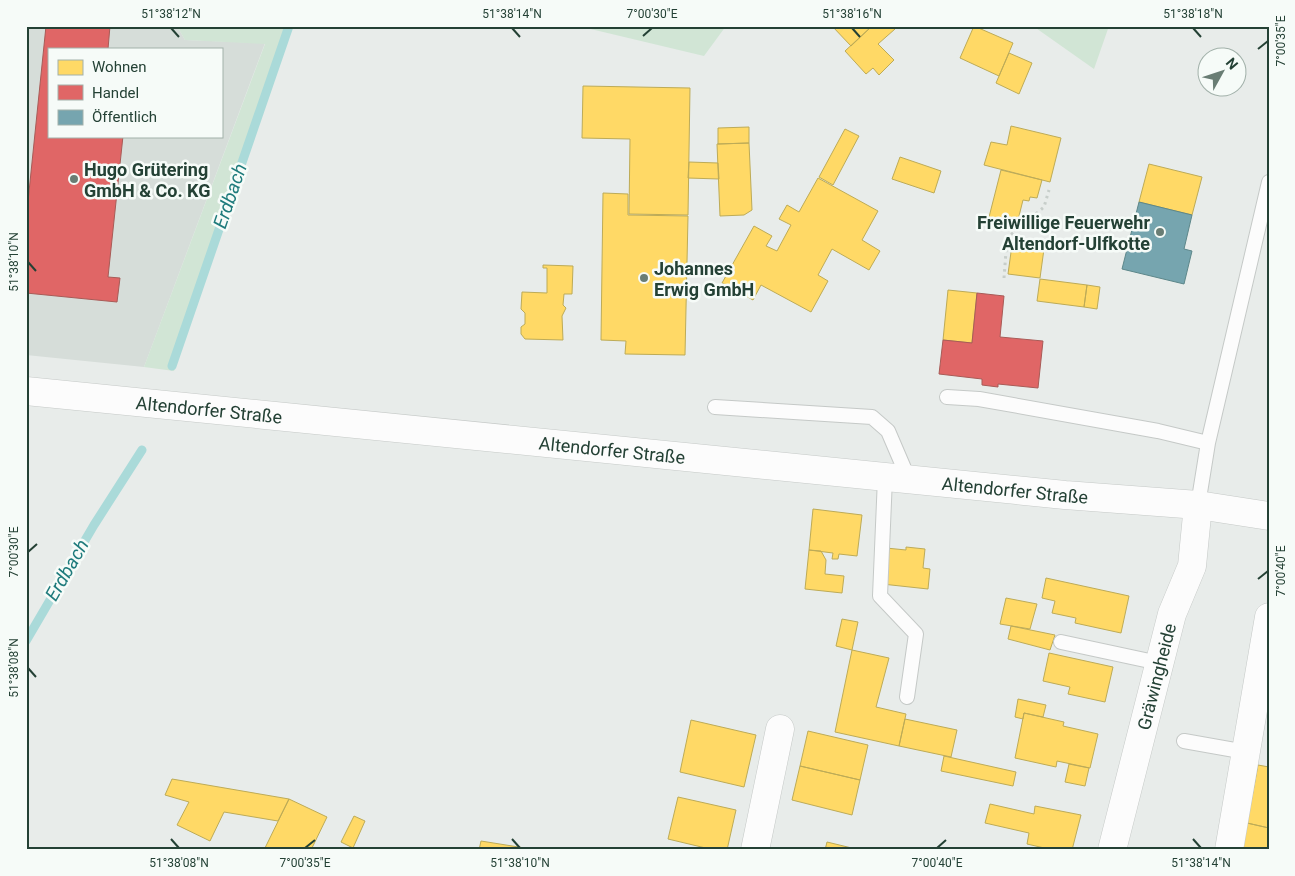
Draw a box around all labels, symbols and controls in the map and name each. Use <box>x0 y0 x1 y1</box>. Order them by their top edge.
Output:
text: 51°38'12"N <box>141 7 201 21</box>
text: 51°38'14"N <box>482 7 542 21</box>
text: 7°00'30"E <box>627 7 678 21</box>
text: 51°38'16"N <box>822 7 882 21</box>
text: 51°38'18"N <box>1163 7 1223 21</box>
text: 7°00'35"E <box>1274 15 1288 66</box>
legend <box>48 48 222 138</box>
north arrow <box>1198 48 1248 98</box>
text: N <box>1223 55 1241 73</box>
text: Wohnen <box>92 58 146 76</box>
text: Handel <box>92 84 139 102</box>
text: Öffentlich <box>92 108 157 126</box>
place label: Hugo Grütering GmbH & Co. KG <box>84 159 211 201</box>
water label: Erdbach <box>208 161 252 231</box>
marker: Hugo Grütering GmbH & Co. KG <box>68 173 80 185</box>
place label: Freiwillige Feuerwehr Altendorf-Ulfkotte <box>977 212 1150 254</box>
marker: Freiwillige Feuerwehr Altendorf-Ulfkotte <box>1154 226 1166 238</box>
text: 51°38'10"N <box>7 232 21 292</box>
place label: Johannes Erwig GmbH <box>654 258 754 300</box>
marker: Johannes Erwig GmbH <box>638 272 650 284</box>
street label: Altendorfer Straße <box>135 392 283 427</box>
street label: Altendorfer Straße <box>538 432 686 467</box>
street label: Altendorfer Straße <box>941 472 1089 507</box>
text: 7°00'30"E <box>7 526 21 577</box>
water label: Erdbach <box>40 535 94 605</box>
text: 7°00'40"E <box>1274 545 1288 596</box>
street label: Gräwingheide <box>1132 621 1180 732</box>
text: 51°38'08"N <box>7 638 21 698</box>
text: 51°38'08"N <box>149 856 209 870</box>
text: 7°00'35"E <box>280 856 331 870</box>
text: 51°38'10"N <box>490 856 550 870</box>
text: 7°00'40"E <box>912 856 963 870</box>
text: 51°38'14"N <box>1171 856 1231 870</box>

